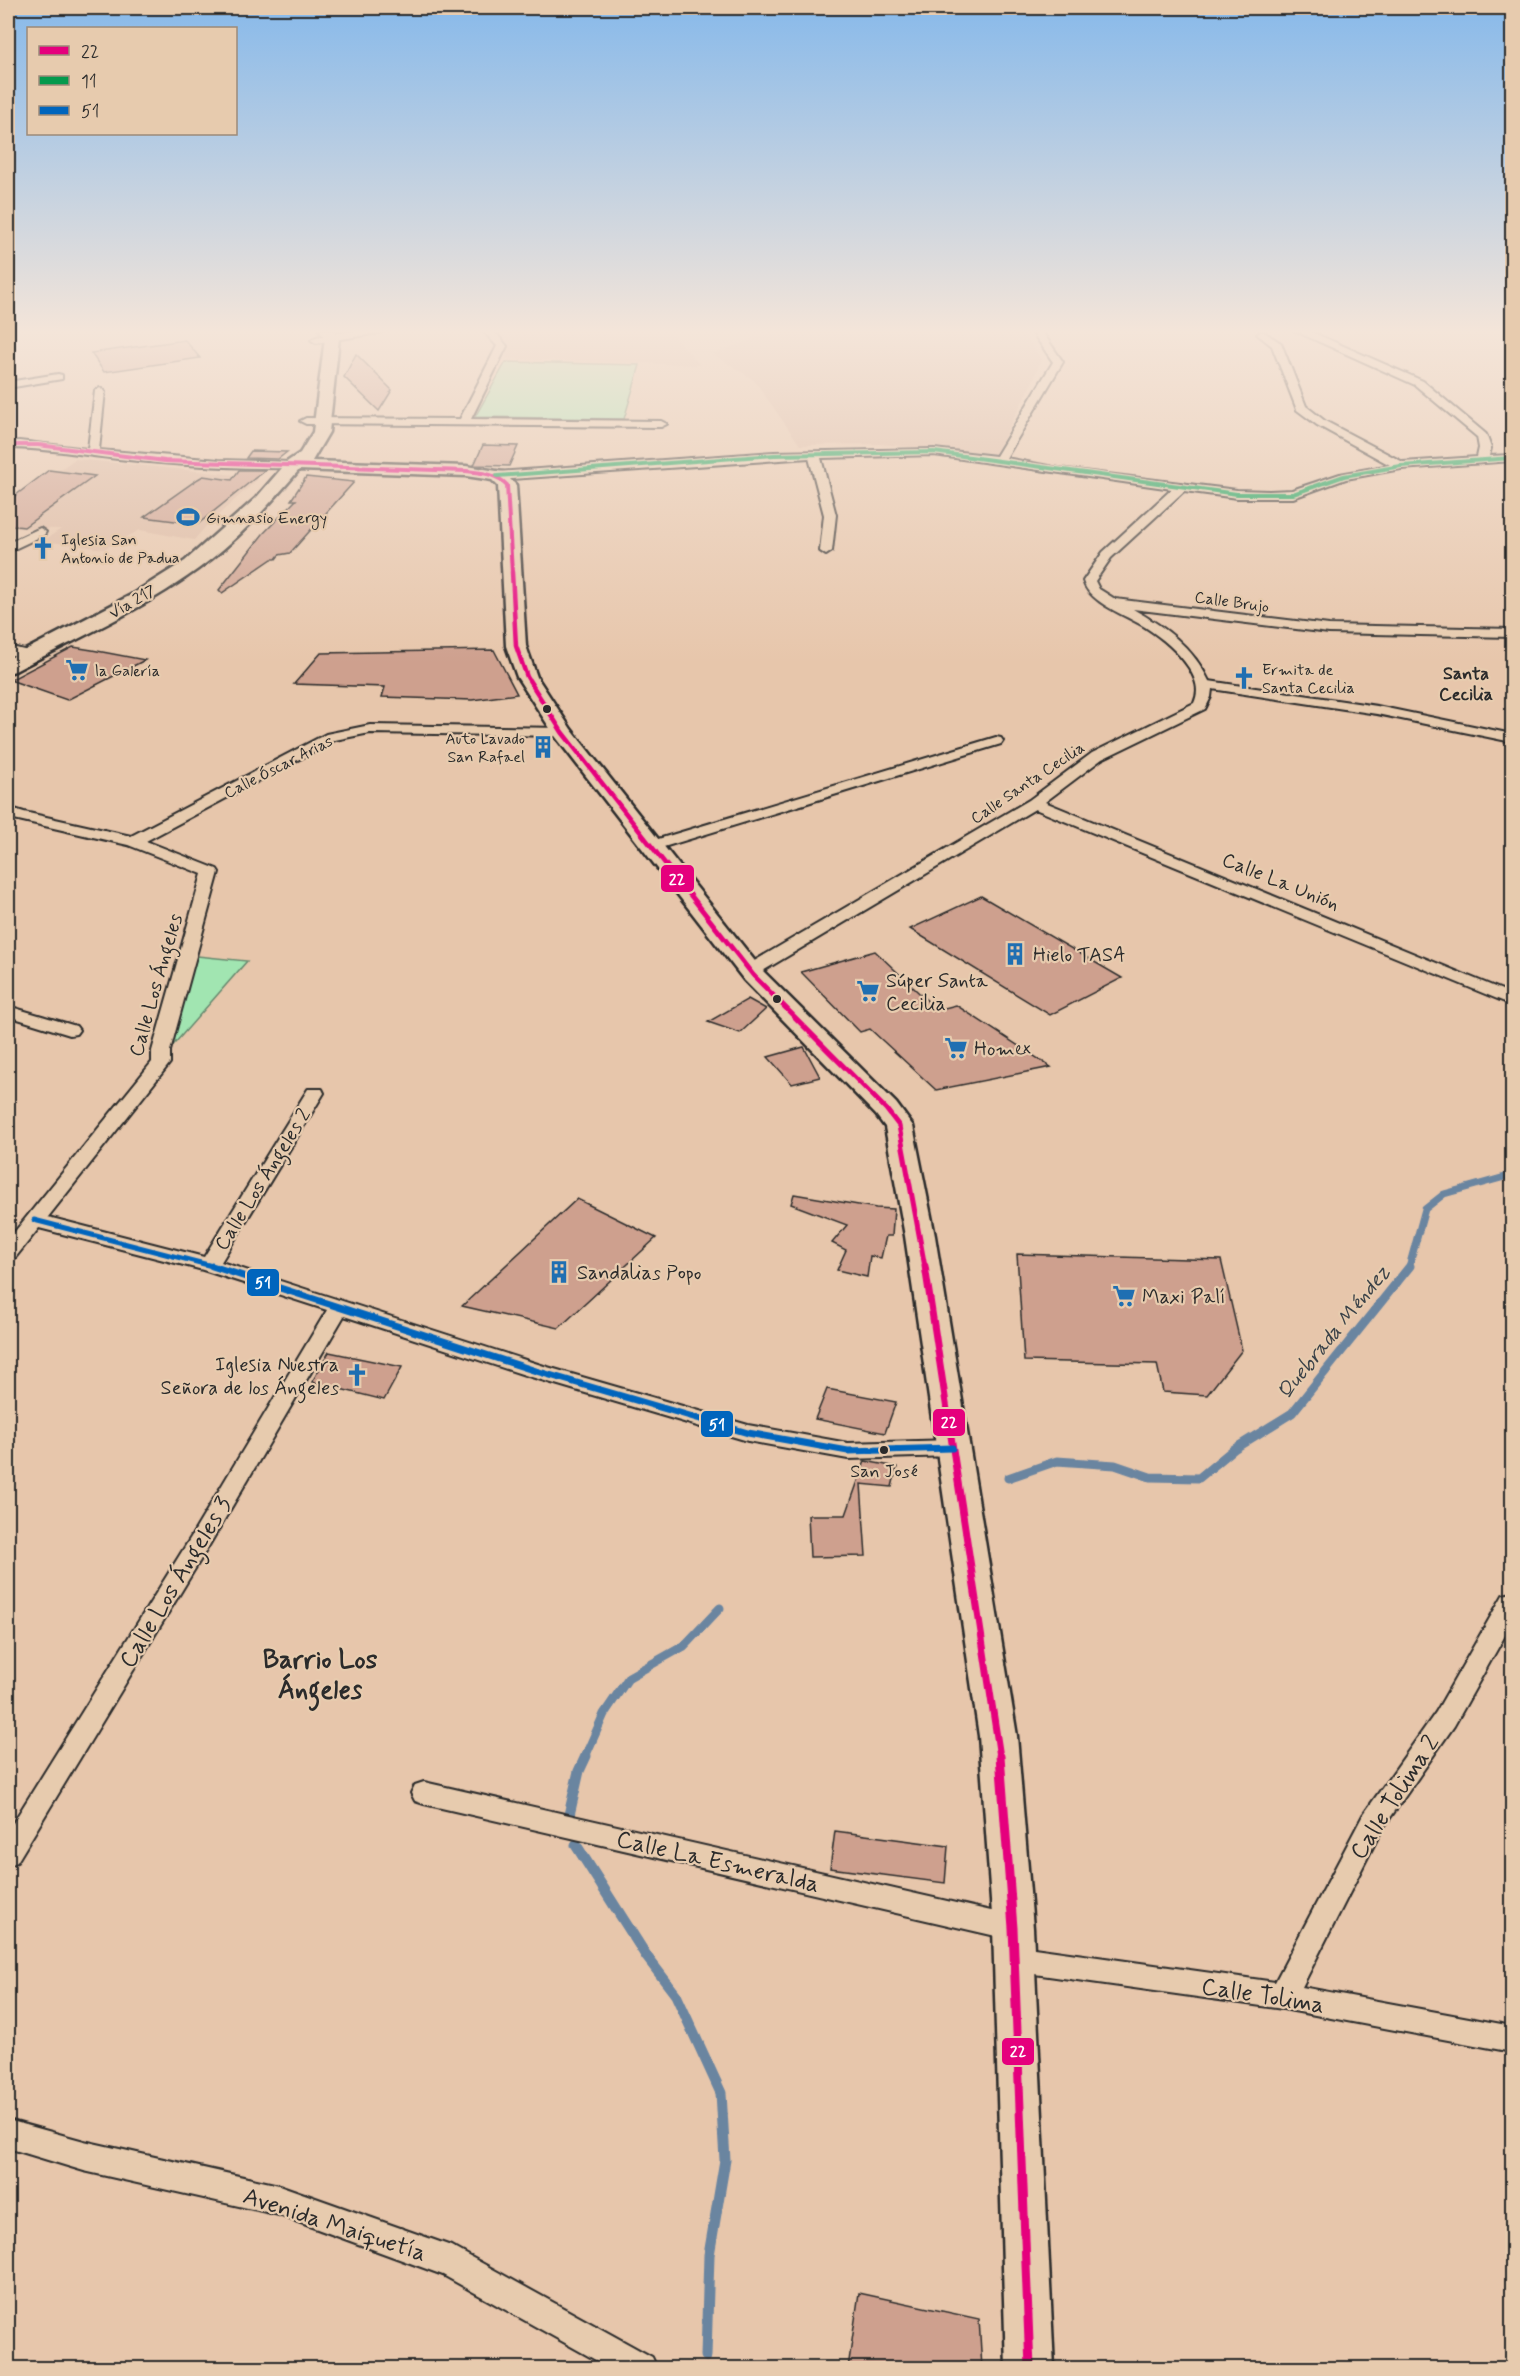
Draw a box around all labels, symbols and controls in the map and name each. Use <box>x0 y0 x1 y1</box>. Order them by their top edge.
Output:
legend <box>27 27 237 135</box>
text: 22 <box>81 40 99 64</box>
text: 11 <box>81 70 97 94</box>
text: 51 <box>81 100 100 124</box>
sports icon: Gimnasio Energy <box>175 504 201 530</box>
place label: Gimnasio Energy <box>206 508 327 530</box>
place label: Iglesia San Antonio de Padua <box>61 530 180 569</box>
church icon: Iglesia San Antonio de Padua <box>30 535 56 561</box>
street label: Vía 217 <box>105 580 160 624</box>
street label: Calle Brujo <box>1193 587 1271 618</box>
supermarket icon: la Galería <box>64 657 90 683</box>
place label: Ermita de Santa Cecilia <box>1262 660 1355 699</box>
place label: la Galería <box>95 661 160 682</box>
district label: Santa Cecilia <box>1439 662 1493 707</box>
church icon: Ermita de Santa Cecilia <box>1231 665 1257 691</box>
unlabelled marker <box>541 703 553 715</box>
place label: Auto Lavado San Rafael <box>445 729 525 768</box>
street label: Calle Óscar Arias <box>221 731 337 804</box>
building icon: Auto Lavado San Rafael <box>530 734 556 760</box>
street label: Calle Santa Cecilia <box>967 737 1089 829</box>
street label: Calle La Unión <box>1218 847 1343 918</box>
line badge: 22 <box>660 864 695 893</box>
text: 22 <box>669 870 685 891</box>
street label: Calle Los Ángeles <box>123 911 192 1061</box>
building icon: Hielo TASA <box>1002 941 1028 967</box>
place label: Hielo TASA <box>1033 942 1126 969</box>
place label: Súper Santa Cecilia <box>886 968 989 1018</box>
supermarket icon: Súper Santa Cecilia <box>855 978 881 1004</box>
unlabelled marker <box>771 993 783 1005</box>
supermarket icon: Homex <box>943 1035 969 1061</box>
place label: Homex <box>974 1036 1031 1063</box>
street label: Calle Los Ángeles 2 <box>209 1103 320 1257</box>
building icon: Sandalias Popo <box>546 1259 572 1285</box>
water label: Quebrada Méndez <box>1271 1259 1397 1406</box>
place label: Sandalias Popo <box>577 1260 701 1287</box>
line badge: 51 <box>246 1268 280 1297</box>
text: 51 <box>255 1273 271 1294</box>
supermarket icon: Maxi Palí <box>1111 1283 1137 1309</box>
place label: Maxi Palí <box>1142 1284 1226 1311</box>
place label: Iglesia Nuestra Señora de los Ángeles <box>161 1352 339 1404</box>
church icon: Iglesia Nuestra Señora de los Ángeles <box>344 1362 370 1388</box>
line badge: 22 <box>932 1408 966 1437</box>
line badge: 51 <box>700 1410 734 1438</box>
text: 22 <box>941 1413 957 1434</box>
text: 51 <box>709 1415 725 1436</box>
marker: San José <box>878 1444 890 1456</box>
place label: San José <box>850 1460 918 1484</box>
street label: Calle Los Ángeles 3 <box>112 1491 242 1676</box>
district label: Barrio Los Ángeles <box>263 1644 378 1711</box>
street label: Calle Tolima 2 <box>1343 1729 1447 1866</box>
street label: Calle La Esmeralda <box>613 1824 822 1901</box>
street label: Calle Tolima <box>1199 1971 1326 2021</box>
line badge: 22 <box>1001 2037 1035 2066</box>
text: 22 <box>1010 2042 1026 2063</box>
street label: Avenida Maiquetía <box>239 2181 430 2270</box>

